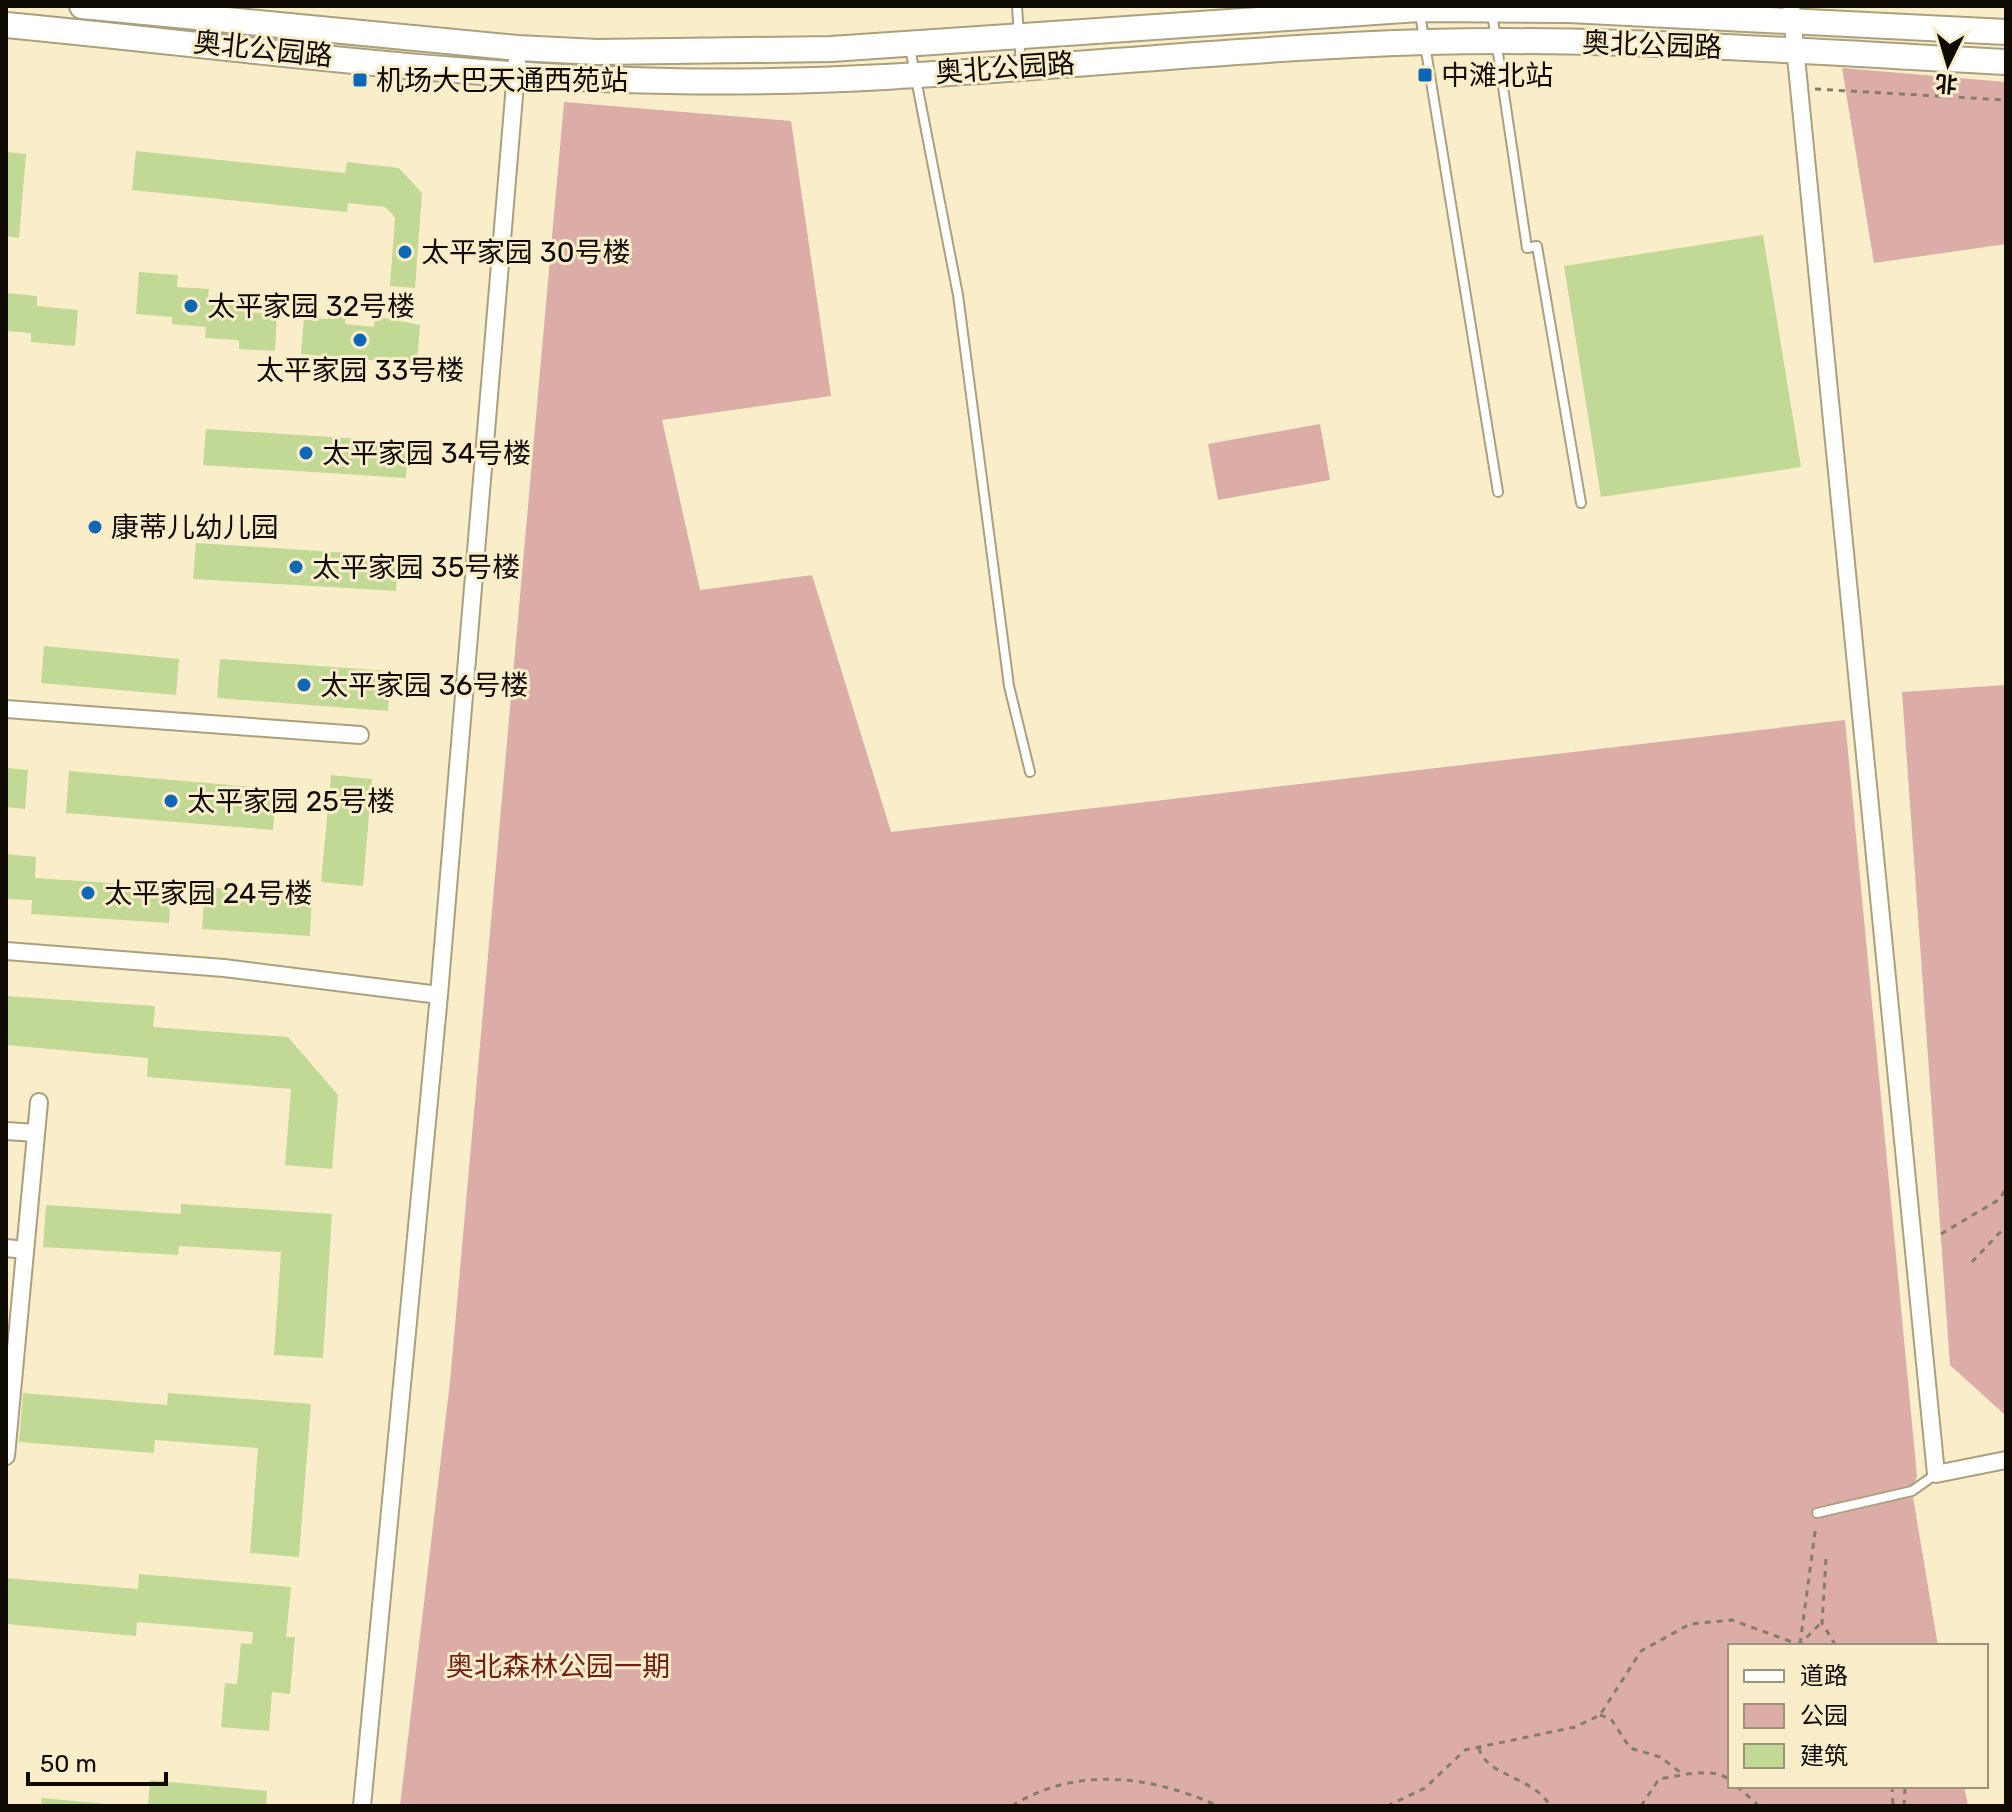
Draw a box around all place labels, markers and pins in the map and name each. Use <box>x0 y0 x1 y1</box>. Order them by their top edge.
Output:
place label: 中滩北站 <box>1441 59 1553 92</box>
place label: 机场大巴天通西苑站 <box>376 64 628 97</box>
marker: 中滩北站 <box>1416 66 1434 84</box>
marker: 机场大巴天通西苑站 <box>351 71 369 89</box>
place label: 太平家园 30号楼 <box>421 236 630 269</box>
marker: 太平家园 30号楼 <box>396 243 414 261</box>
place label: 太平家园 32号楼 <box>207 290 415 323</box>
marker: 太平家园 32号楼 <box>182 297 200 315</box>
marker: 太平家园 33号楼 <box>351 331 369 349</box>
place label: 太平家园 33号楼 <box>256 354 464 387</box>
place label: 太平家园 34号楼 <box>322 437 531 470</box>
marker: 太平家园 34号楼 <box>297 444 315 462</box>
place label: 康蒂儿幼儿园 <box>111 511 279 544</box>
marker: 康蒂儿幼儿园 <box>86 518 104 536</box>
place label: 太平家园 35号楼 <box>312 551 520 584</box>
marker: 太平家园 35号楼 <box>287 558 305 576</box>
place label: 太平家园 36号楼 <box>320 669 529 702</box>
marker: 太平家园 36号楼 <box>295 676 313 694</box>
place label: 太平家园 25号楼 <box>187 785 395 818</box>
marker: 太平家园 25号楼 <box>162 792 180 810</box>
place label: 太平家园 24号楼 <box>104 877 312 910</box>
marker: 太平家园 24号楼 <box>79 884 97 902</box>

